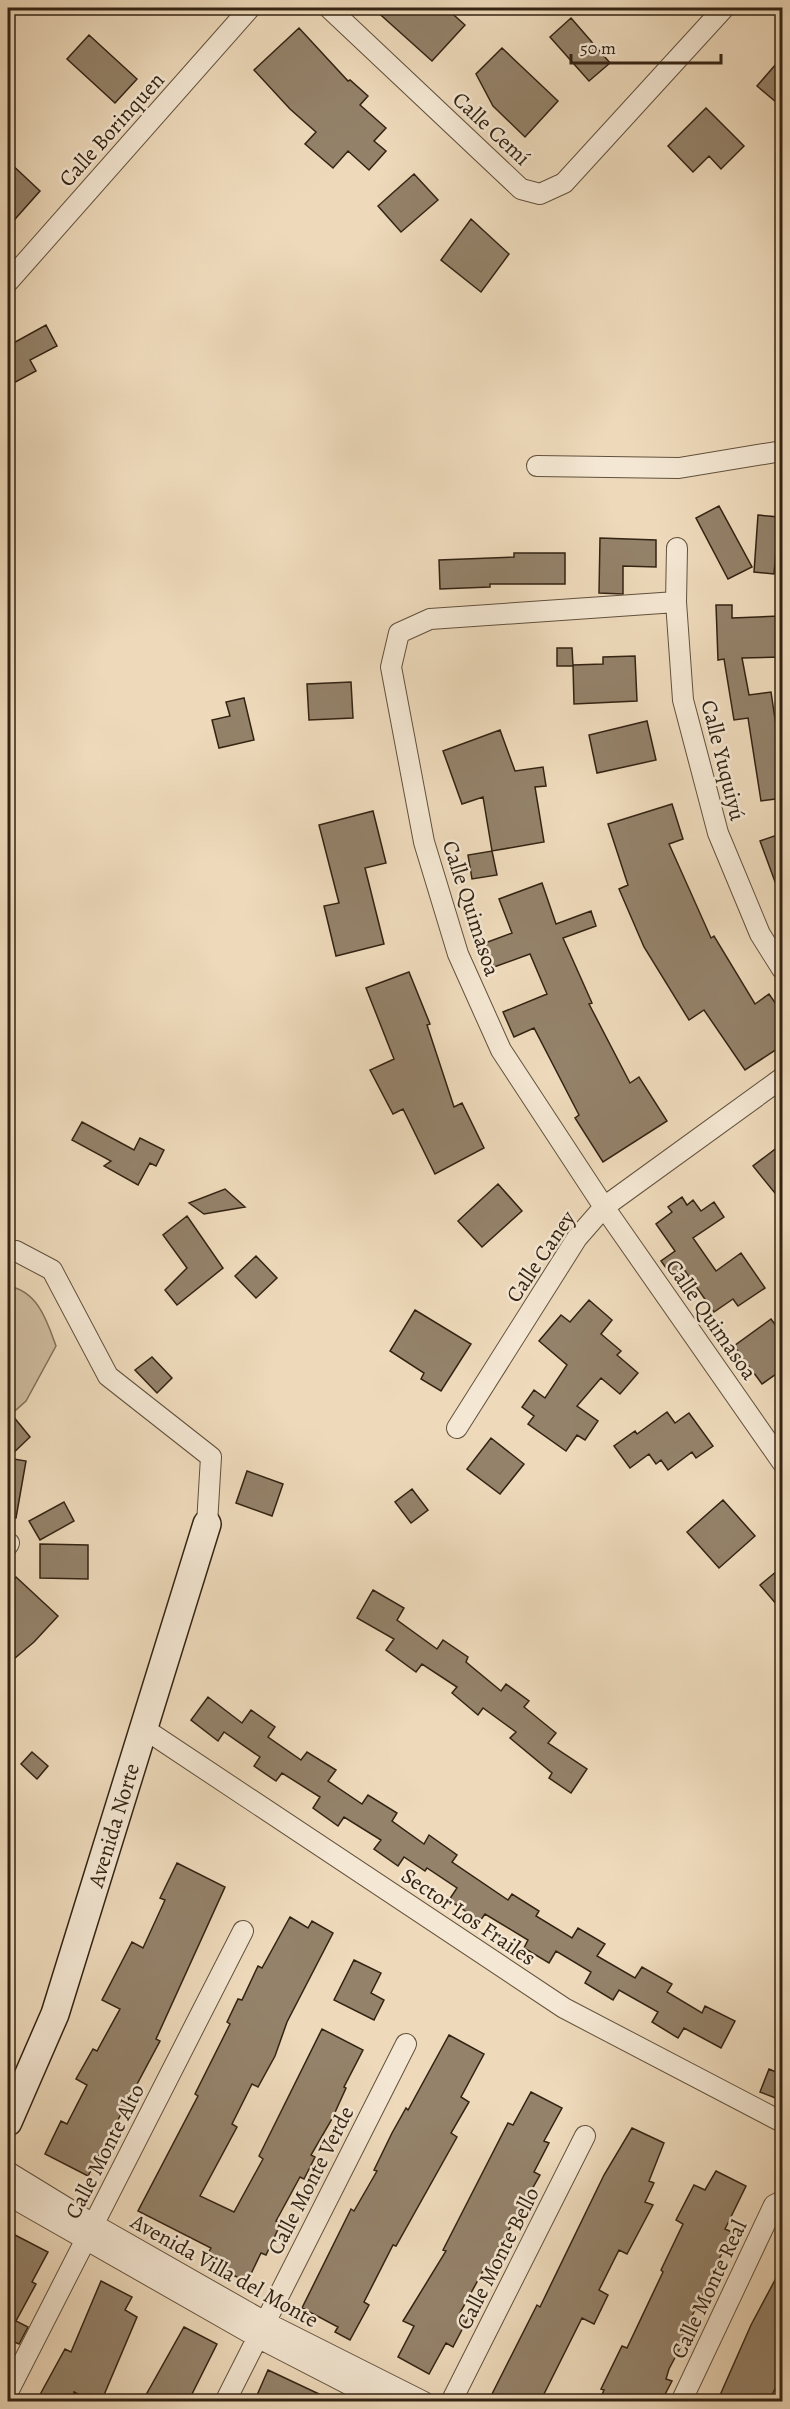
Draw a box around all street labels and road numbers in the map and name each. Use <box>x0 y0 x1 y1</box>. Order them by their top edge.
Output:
street label: Calle Borinquen <box>52 66 171 193</box>
street label: Calle Cemí <box>446 85 537 173</box>
street label: Calle Yuquiyú <box>694 697 753 824</box>
street label: Calle Quimasoa <box>435 837 507 981</box>
street label: Calle Caney <box>499 1205 583 1308</box>
street label: Calle Quimasoa <box>658 1253 764 1387</box>
street label: Avenida Norte <box>81 1760 147 1892</box>
street label: Sector Los Frailes <box>395 1861 542 1973</box>
street label: Calle Monte Alto <box>58 2079 152 2224</box>
street label: Calle Monte Verde <box>260 2101 361 2260</box>
street label: Calle Monte Bello <box>449 2182 547 2335</box>
street label: Avenida Villa del Monte <box>124 2206 324 2335</box>
street label: Calle Monte Real <box>664 2215 754 2364</box>

